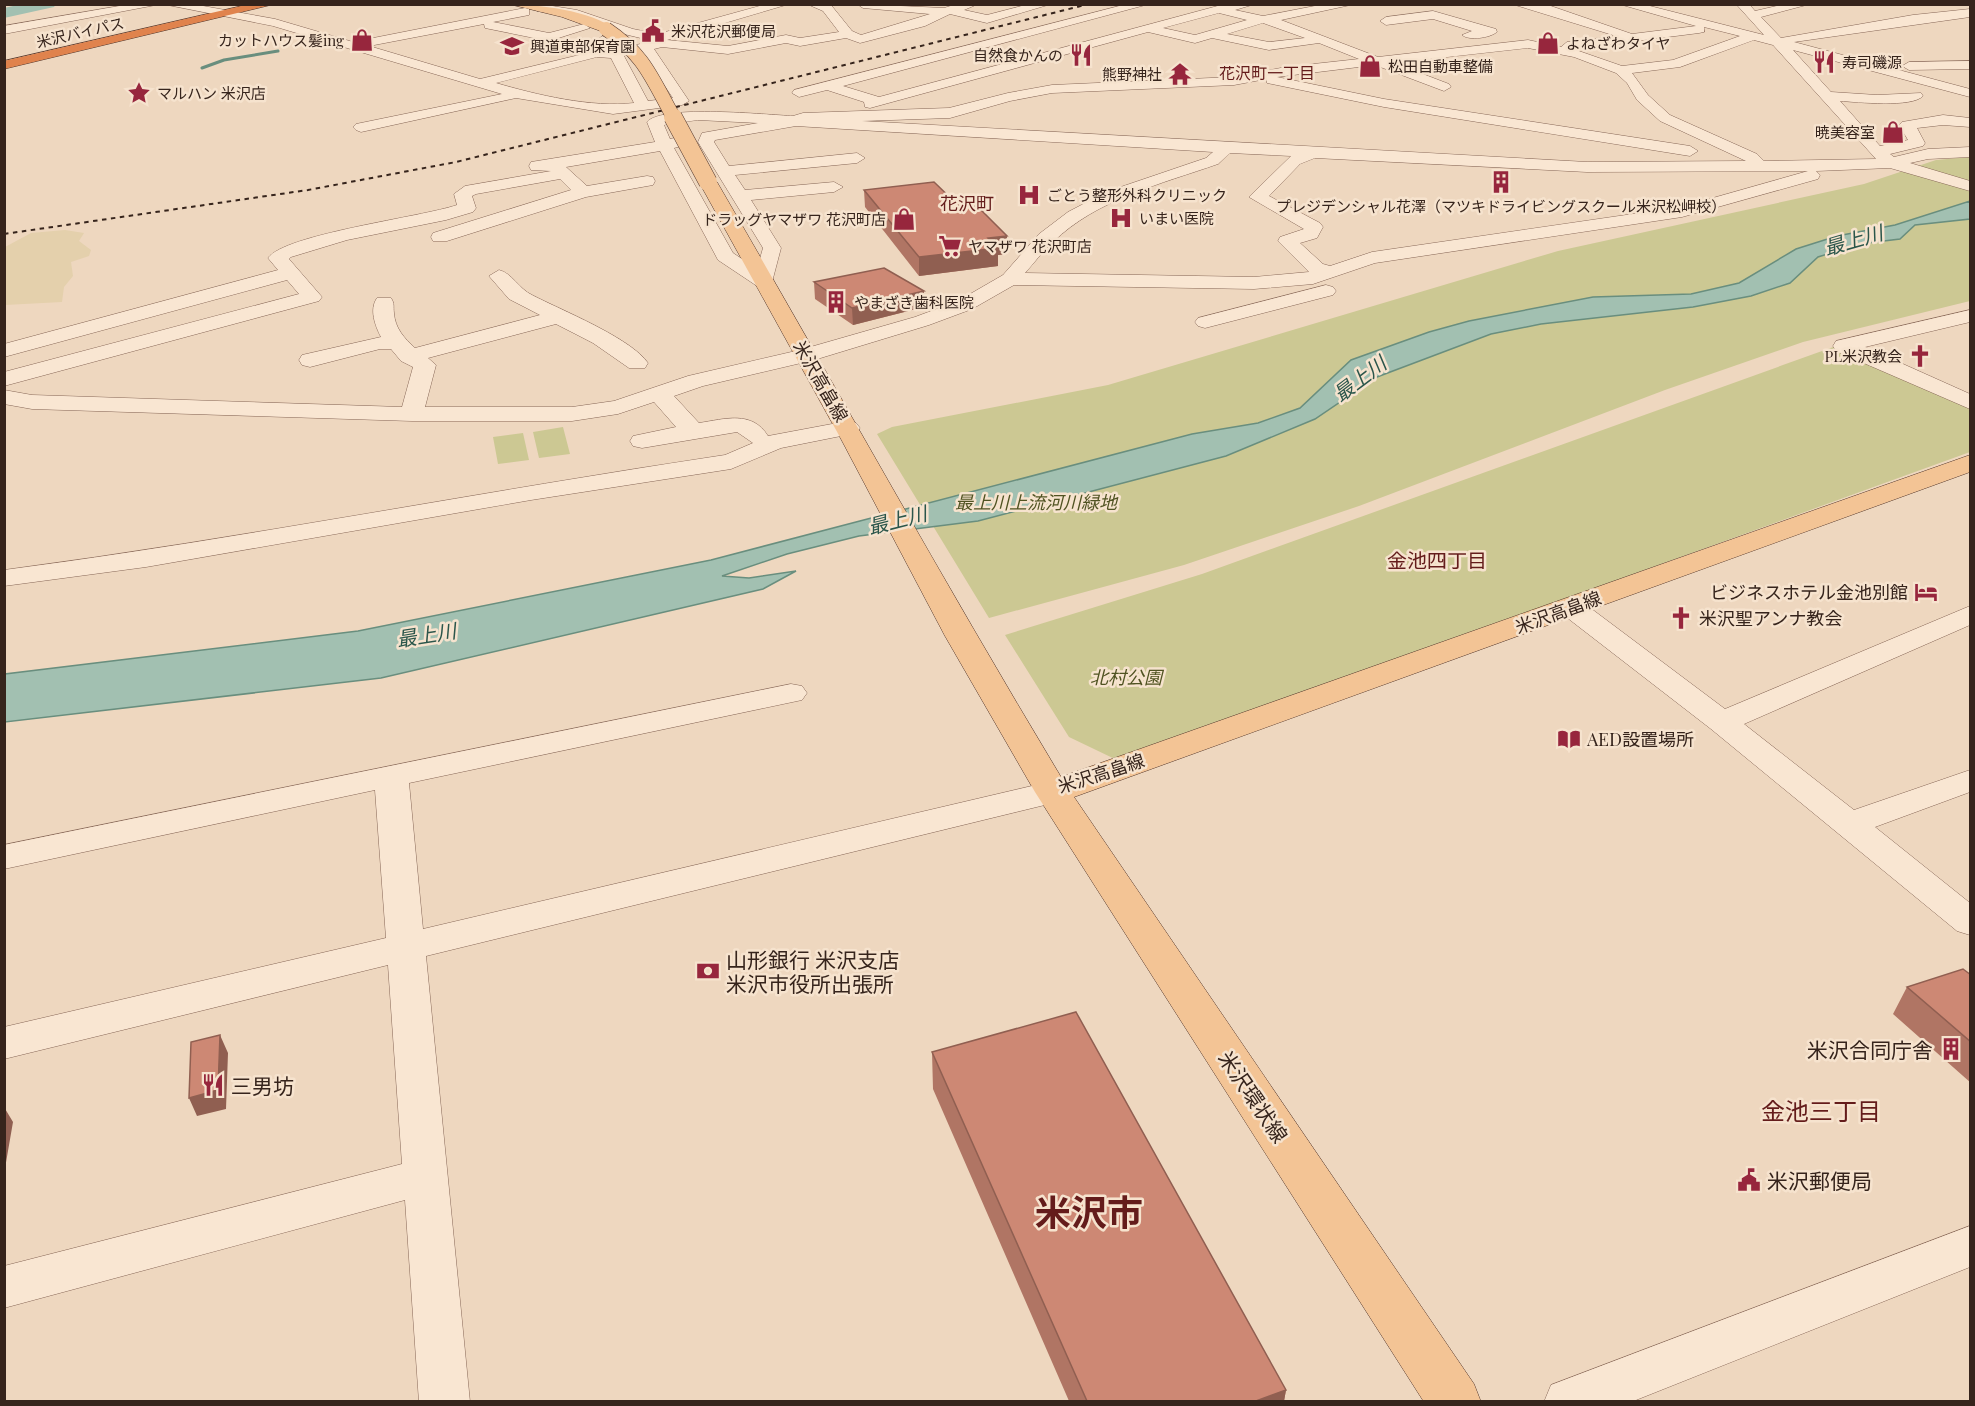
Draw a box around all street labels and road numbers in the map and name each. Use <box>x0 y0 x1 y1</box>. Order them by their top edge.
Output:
street label: 米沢バイパス <box>34 12 126 52</box>
street label: 米沢高畠線 <box>788 336 854 426</box>
street label: 米沢高畠線 <box>1512 585 1604 639</box>
street label: 米沢高畠線 <box>1054 748 1148 798</box>
street label: 米沢環状線 <box>1213 1045 1295 1147</box>

